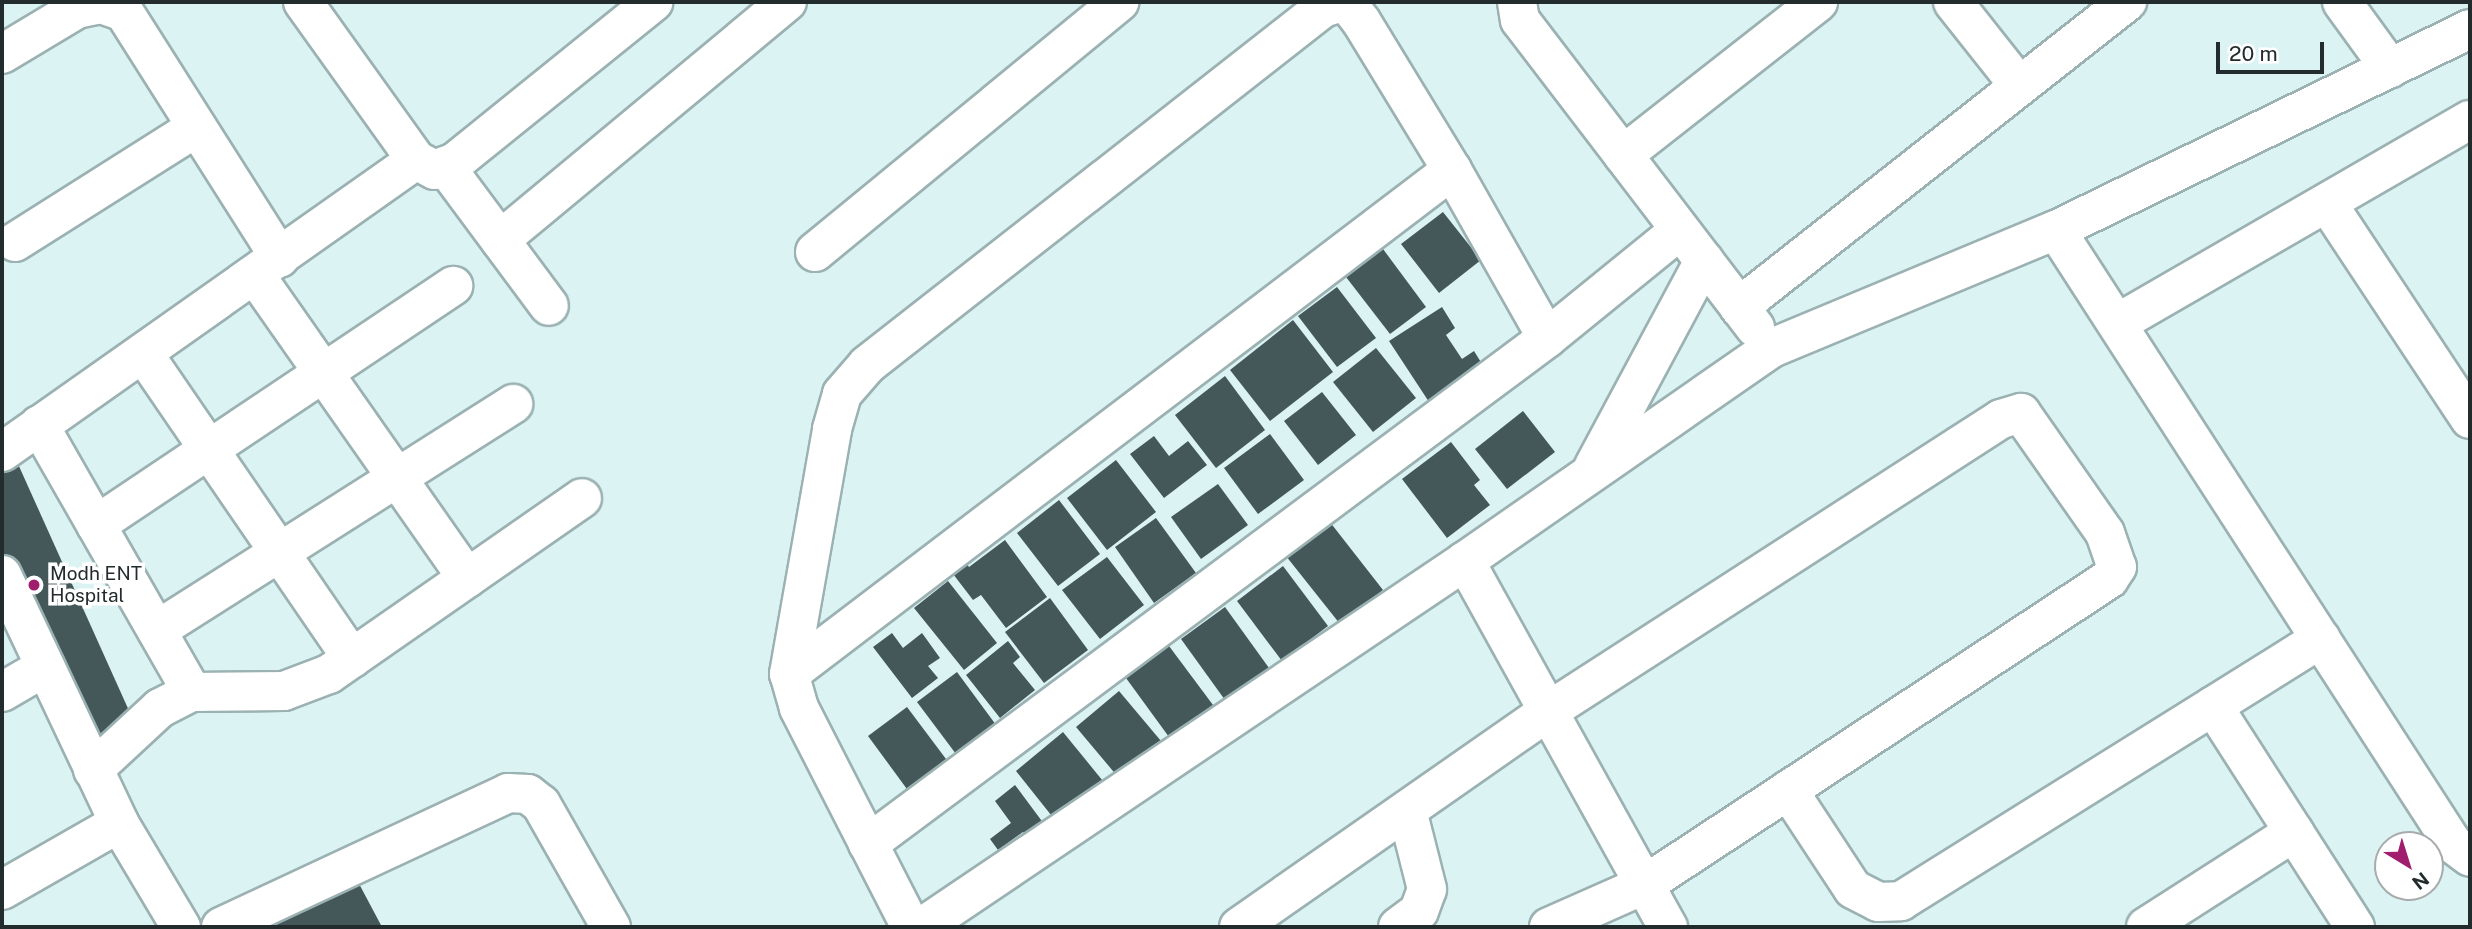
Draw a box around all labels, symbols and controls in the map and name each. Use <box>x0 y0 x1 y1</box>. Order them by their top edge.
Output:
scale bar <box>2220 28 2328 72</box>
text: 20 m <box>2229 41 2278 66</box>
place label: Modh ENT Hospital <box>50 563 142 607</box>
marker: Modh ENT Hospital <box>24 575 44 595</box>
north arrow <box>2374 831 2444 901</box>
text: N <box>2408 868 2433 894</box>

